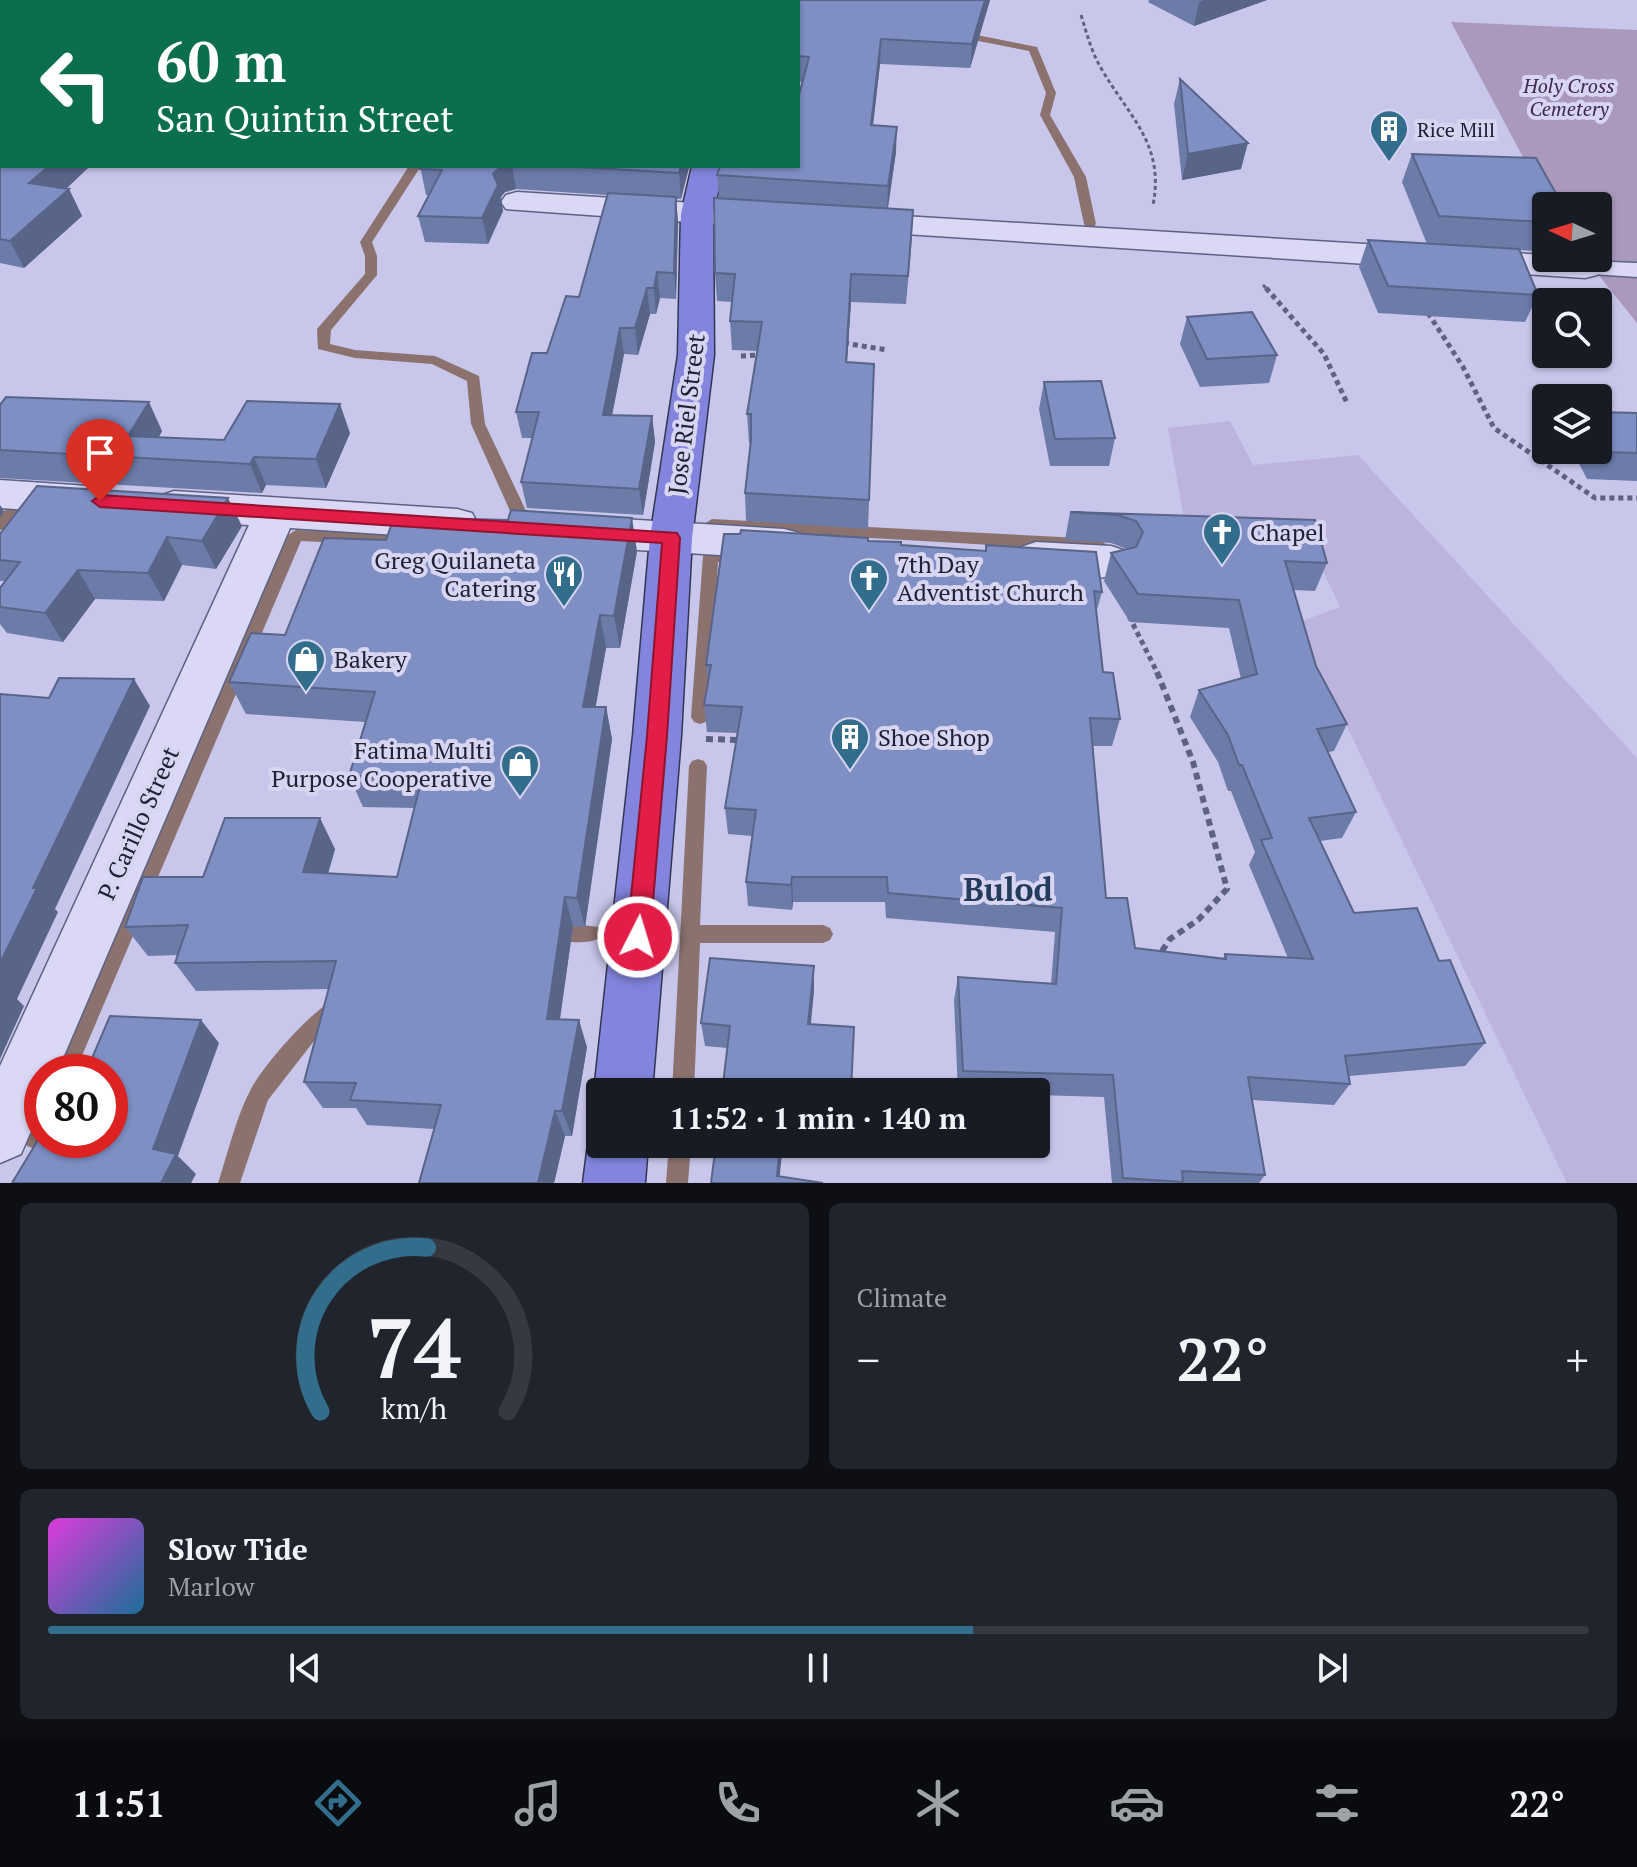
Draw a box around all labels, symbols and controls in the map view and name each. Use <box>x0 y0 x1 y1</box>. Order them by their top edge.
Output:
text: 60 m <box>156 24 286 98</box>
icon: left <box>24 32 128 136</box>
park label: Holy Cross Cemetery <box>1522 72 1615 122</box>
text: San Quintin Street <box>156 95 454 142</box>
building icon: Rice Mill <box>1368 108 1410 163</box>
place label: Rice Mill <box>1417 116 1495 143</box>
north arrow <box>1532 192 1612 272</box>
map controls <box>1532 192 1612 464</box>
button: search <box>1532 288 1612 368</box>
street label: Jose Riel Street <box>660 332 712 496</box>
button: layers <box>1532 384 1612 464</box>
pin <box>66 419 134 501</box>
icon: arrive <box>78 431 122 475</box>
church icon: Chapel <box>1201 511 1243 566</box>
place label: Chapel <box>1250 516 1325 548</box>
place label: Greg Quilaneta Catering <box>374 544 536 604</box>
place label: 7th Day Adventist Church <box>897 548 1084 608</box>
restaurant icon: Greg Quilaneta Catering <box>543 553 585 608</box>
church icon: 7th Day Adventist Church <box>848 557 890 612</box>
shop icon: Bakery <box>285 638 327 693</box>
place label: Bakery <box>334 643 408 675</box>
building icon: Shoe Shop <box>829 716 871 771</box>
place label: Shoe Shop <box>878 721 990 753</box>
place label: Fatima Multi Purpose Cooperative <box>271 734 492 794</box>
street label: P. Carillo Street <box>90 741 186 905</box>
shop icon: Fatima Multi Purpose Cooperative <box>499 743 541 798</box>
district label: Bulod <box>963 868 1053 910</box>
position arrow <box>596 895 680 979</box>
speed limit sign: 80 <box>24 1054 128 1158</box>
text: 11:52 · 1 min · 140 m <box>670 1098 966 1138</box>
text: Climate <box>857 1280 947 1314</box>
text: 74 <box>367 1292 461 1402</box>
text: 22° <box>1176 1319 1269 1398</box>
text: − <box>857 1330 880 1389</box>
text: + <box>1566 1330 1589 1389</box>
text: km/h <box>381 1389 447 1427</box>
text: Slow Tide <box>168 1529 308 1569</box>
text: Marlow <box>168 1569 254 1603</box>
icon: previous <box>283 1646 327 1690</box>
icon: pause <box>796 1646 840 1690</box>
icon: next <box>1310 1646 1354 1690</box>
icon: directions <box>310 1775 366 1831</box>
icon: music <box>510 1775 566 1831</box>
icon: phone <box>710 1775 766 1831</box>
icon: climate <box>910 1775 966 1831</box>
icon: car <box>1109 1775 1165 1831</box>
icon: filters <box>1309 1775 1365 1831</box>
text: 11:51 <box>72 1780 166 1827</box>
text: 22° <box>1509 1780 1565 1827</box>

